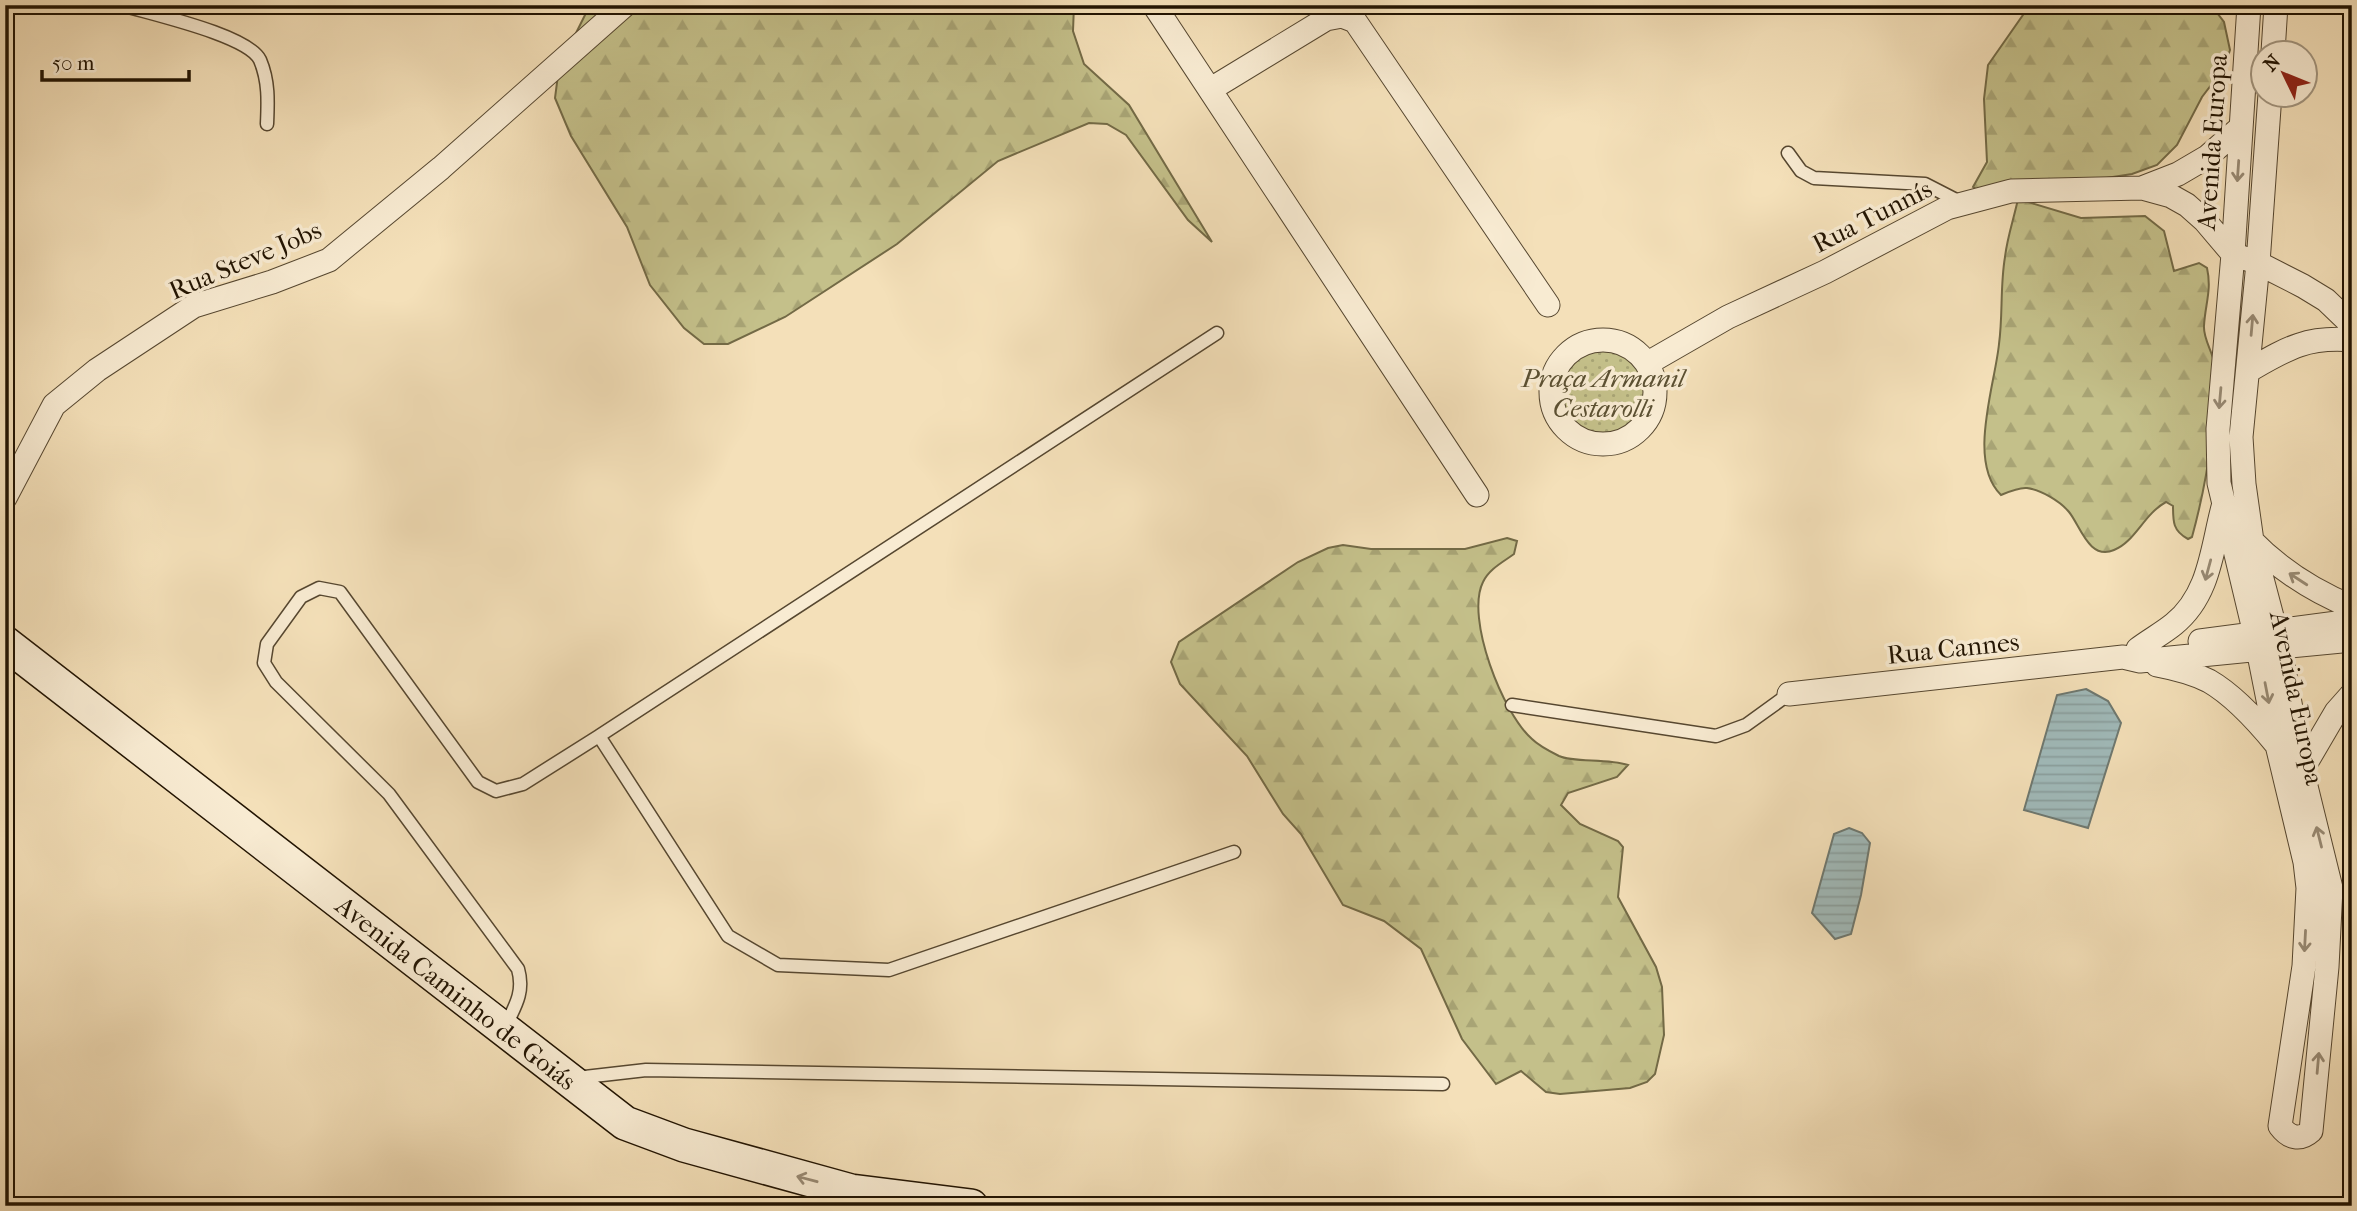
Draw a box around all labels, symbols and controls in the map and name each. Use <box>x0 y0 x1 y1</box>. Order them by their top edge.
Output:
scale bar <box>42 38 189 82</box>
north arrow <box>2248 38 2318 108</box>
text: N <box>2259 50 2286 76</box>
text: 50 m <box>52 51 95 75</box>
street label: Avenida Europa <box>2191 52 2234 232</box>
one-way arrow <box>2231 159 2244 182</box>
street label: Rua Tunnís <box>1807 173 1937 260</box>
street label: Rua Steve Jobs <box>164 214 326 306</box>
one-way arrow <box>2246 314 2259 336</box>
park label: Praça Armanil Cestarolli <box>1520 363 1687 424</box>
one-way arrow <box>2213 386 2226 409</box>
one-way arrow <box>2201 558 2214 581</box>
one-way arrow <box>2289 572 2308 587</box>
street label: Avenida Europa <box>2263 607 2330 789</box>
street label: Rua Cannes <box>1885 626 2021 671</box>
one-way arrow <box>2261 681 2274 704</box>
one-way arrow <box>2312 826 2325 849</box>
street label: Avenida Caminho de Goiás <box>329 889 582 1097</box>
one-way arrow <box>2299 929 2312 952</box>
one-way arrow <box>2312 1052 2325 1074</box>
one-way arrow <box>796 1172 819 1185</box>

